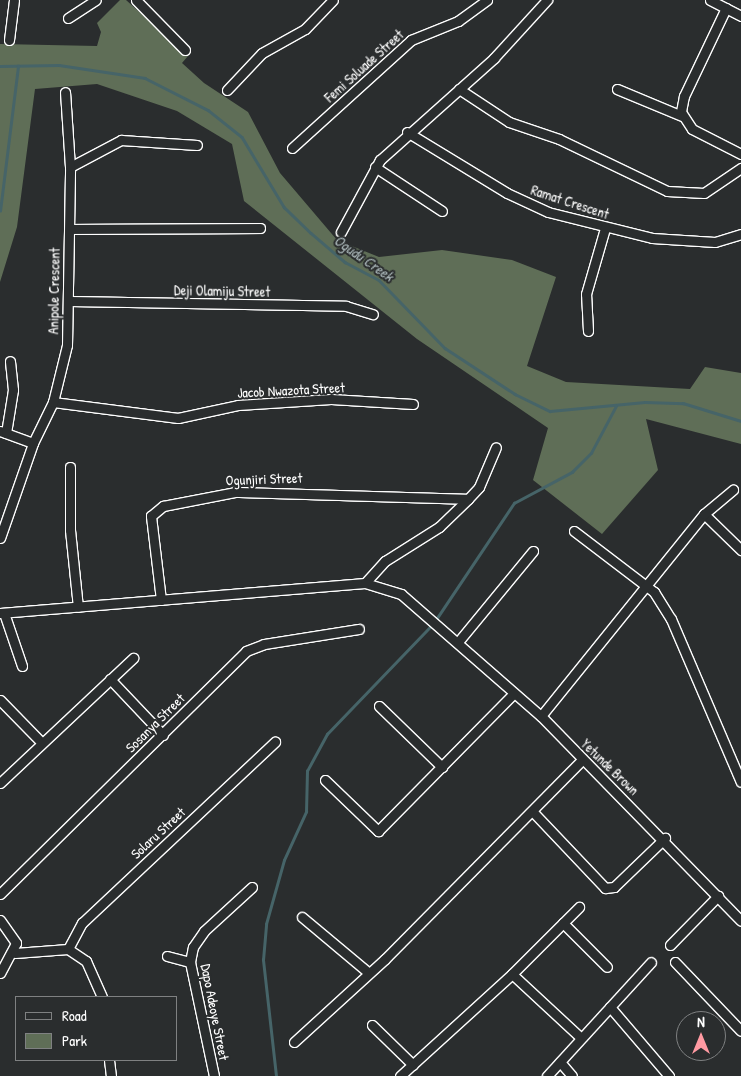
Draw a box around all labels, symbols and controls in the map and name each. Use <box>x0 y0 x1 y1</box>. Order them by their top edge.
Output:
street label: Femi Soluade Street <box>321 26 407 106</box>
street label: Ramat Crescent <box>529 181 611 223</box>
water label: Ogudu Creek <box>331 231 397 285</box>
street label: Anipole Crescent <box>45 248 63 334</box>
street label: Deji Olamiju Street <box>174 282 270 300</box>
street label: Jacob Nwazota Street <box>237 379 345 401</box>
street label: Ogunjiri Street <box>225 469 303 489</box>
street label: Sosanya Street <box>122 690 188 756</box>
street label: Yetunde Brown <box>578 735 642 799</box>
street label: Solaru Street <box>127 804 189 862</box>
street label: Dapo Adeoye Street <box>197 962 233 1062</box>
legend <box>15 996 178 1061</box>
text: Road <box>62 1005 87 1026</box>
north arrow <box>676 1011 726 1061</box>
text: N <box>697 1012 705 1031</box>
text: Park <box>62 1030 87 1051</box>

